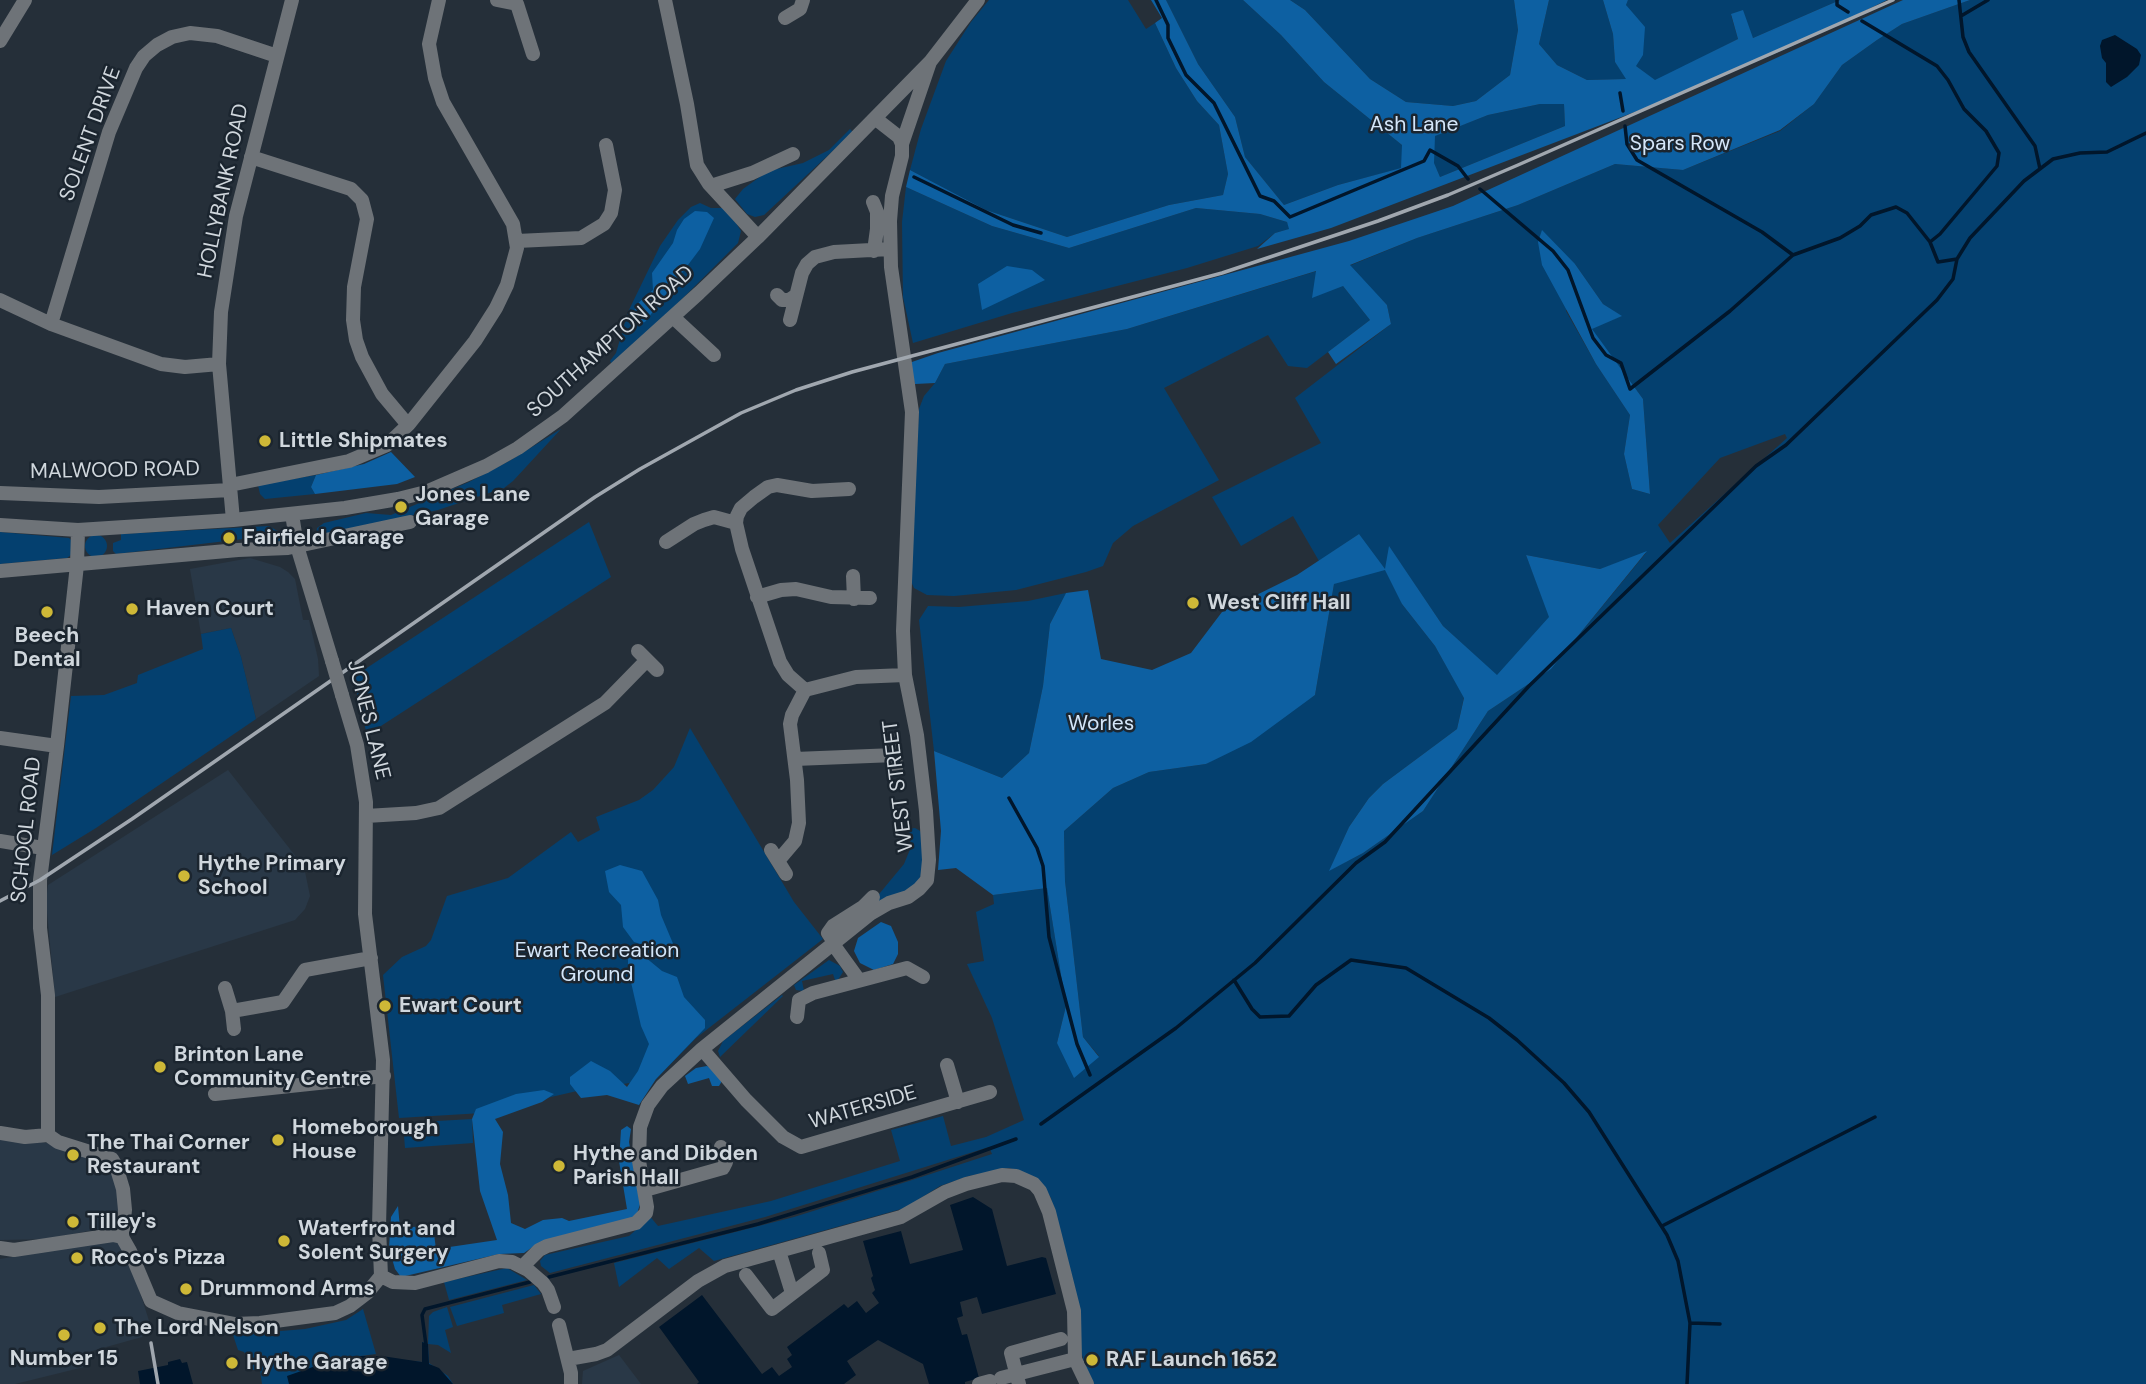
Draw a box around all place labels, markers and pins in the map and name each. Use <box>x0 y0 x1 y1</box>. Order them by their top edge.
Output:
place label: Little Shipmates <box>279 428 448 454</box>
marker: Little Shipmates <box>257 433 273 449</box>
place label: Jones Lane Garage <box>415 482 530 532</box>
marker: Jones Lane Garage <box>393 499 409 515</box>
place label: Fairfield Garage <box>243 525 404 551</box>
marker: Fairfield Garage <box>221 530 237 546</box>
place label: West Cliff Hall <box>1207 590 1351 616</box>
marker: West Cliff Hall <box>1185 595 1201 611</box>
place label: Haven Court <box>146 596 274 622</box>
marker: Haven Court <box>124 601 140 617</box>
marker: Beech Dental <box>39 604 55 620</box>
place label: Beech Dental <box>13 623 81 673</box>
place label: Hythe Primary School <box>198 851 346 901</box>
marker: Hythe Primary School <box>176 868 192 884</box>
place label: Ewart Court <box>399 993 522 1019</box>
marker: Ewart Court <box>377 998 393 1014</box>
place label: Brinton Lane Community Centre <box>174 1042 371 1092</box>
marker: Brinton Lane Community Centre <box>152 1059 168 1075</box>
place label: Homeborough House <box>292 1115 438 1165</box>
place label: The Thai Corner Restaurant <box>87 1130 250 1180</box>
marker: Homeborough House <box>270 1132 286 1148</box>
place label: Hythe and Dibden Parish Hall <box>573 1141 758 1191</box>
marker: The Thai Corner Restaurant <box>65 1147 81 1163</box>
marker: Hythe and Dibden Parish Hall <box>551 1158 567 1174</box>
place label: Tilley's <box>87 1209 157 1235</box>
marker: Tilley's <box>65 1214 81 1230</box>
place label: Waterfront and Solent Surgery <box>298 1216 455 1266</box>
marker: Waterfront and Solent Surgery <box>276 1233 292 1249</box>
place label: Rocco's Pizza <box>91 1245 225 1271</box>
marker: Rocco's Pizza <box>69 1250 85 1266</box>
place label: Drummond Arms <box>200 1276 375 1302</box>
marker: Drummond Arms <box>178 1281 194 1297</box>
place label: The Lord Nelson <box>114 1315 279 1341</box>
marker: The Lord Nelson <box>92 1320 108 1336</box>
marker: Number 15 <box>56 1327 72 1343</box>
place label: Number 15 <box>10 1346 118 1372</box>
place label: RAF Launch 1652 <box>1106 1347 1277 1373</box>
place label: Hythe Garage <box>246 1350 388 1376</box>
marker: RAF Launch 1652 <box>1084 1352 1100 1368</box>
marker: Hythe Garage <box>224 1355 240 1371</box>

